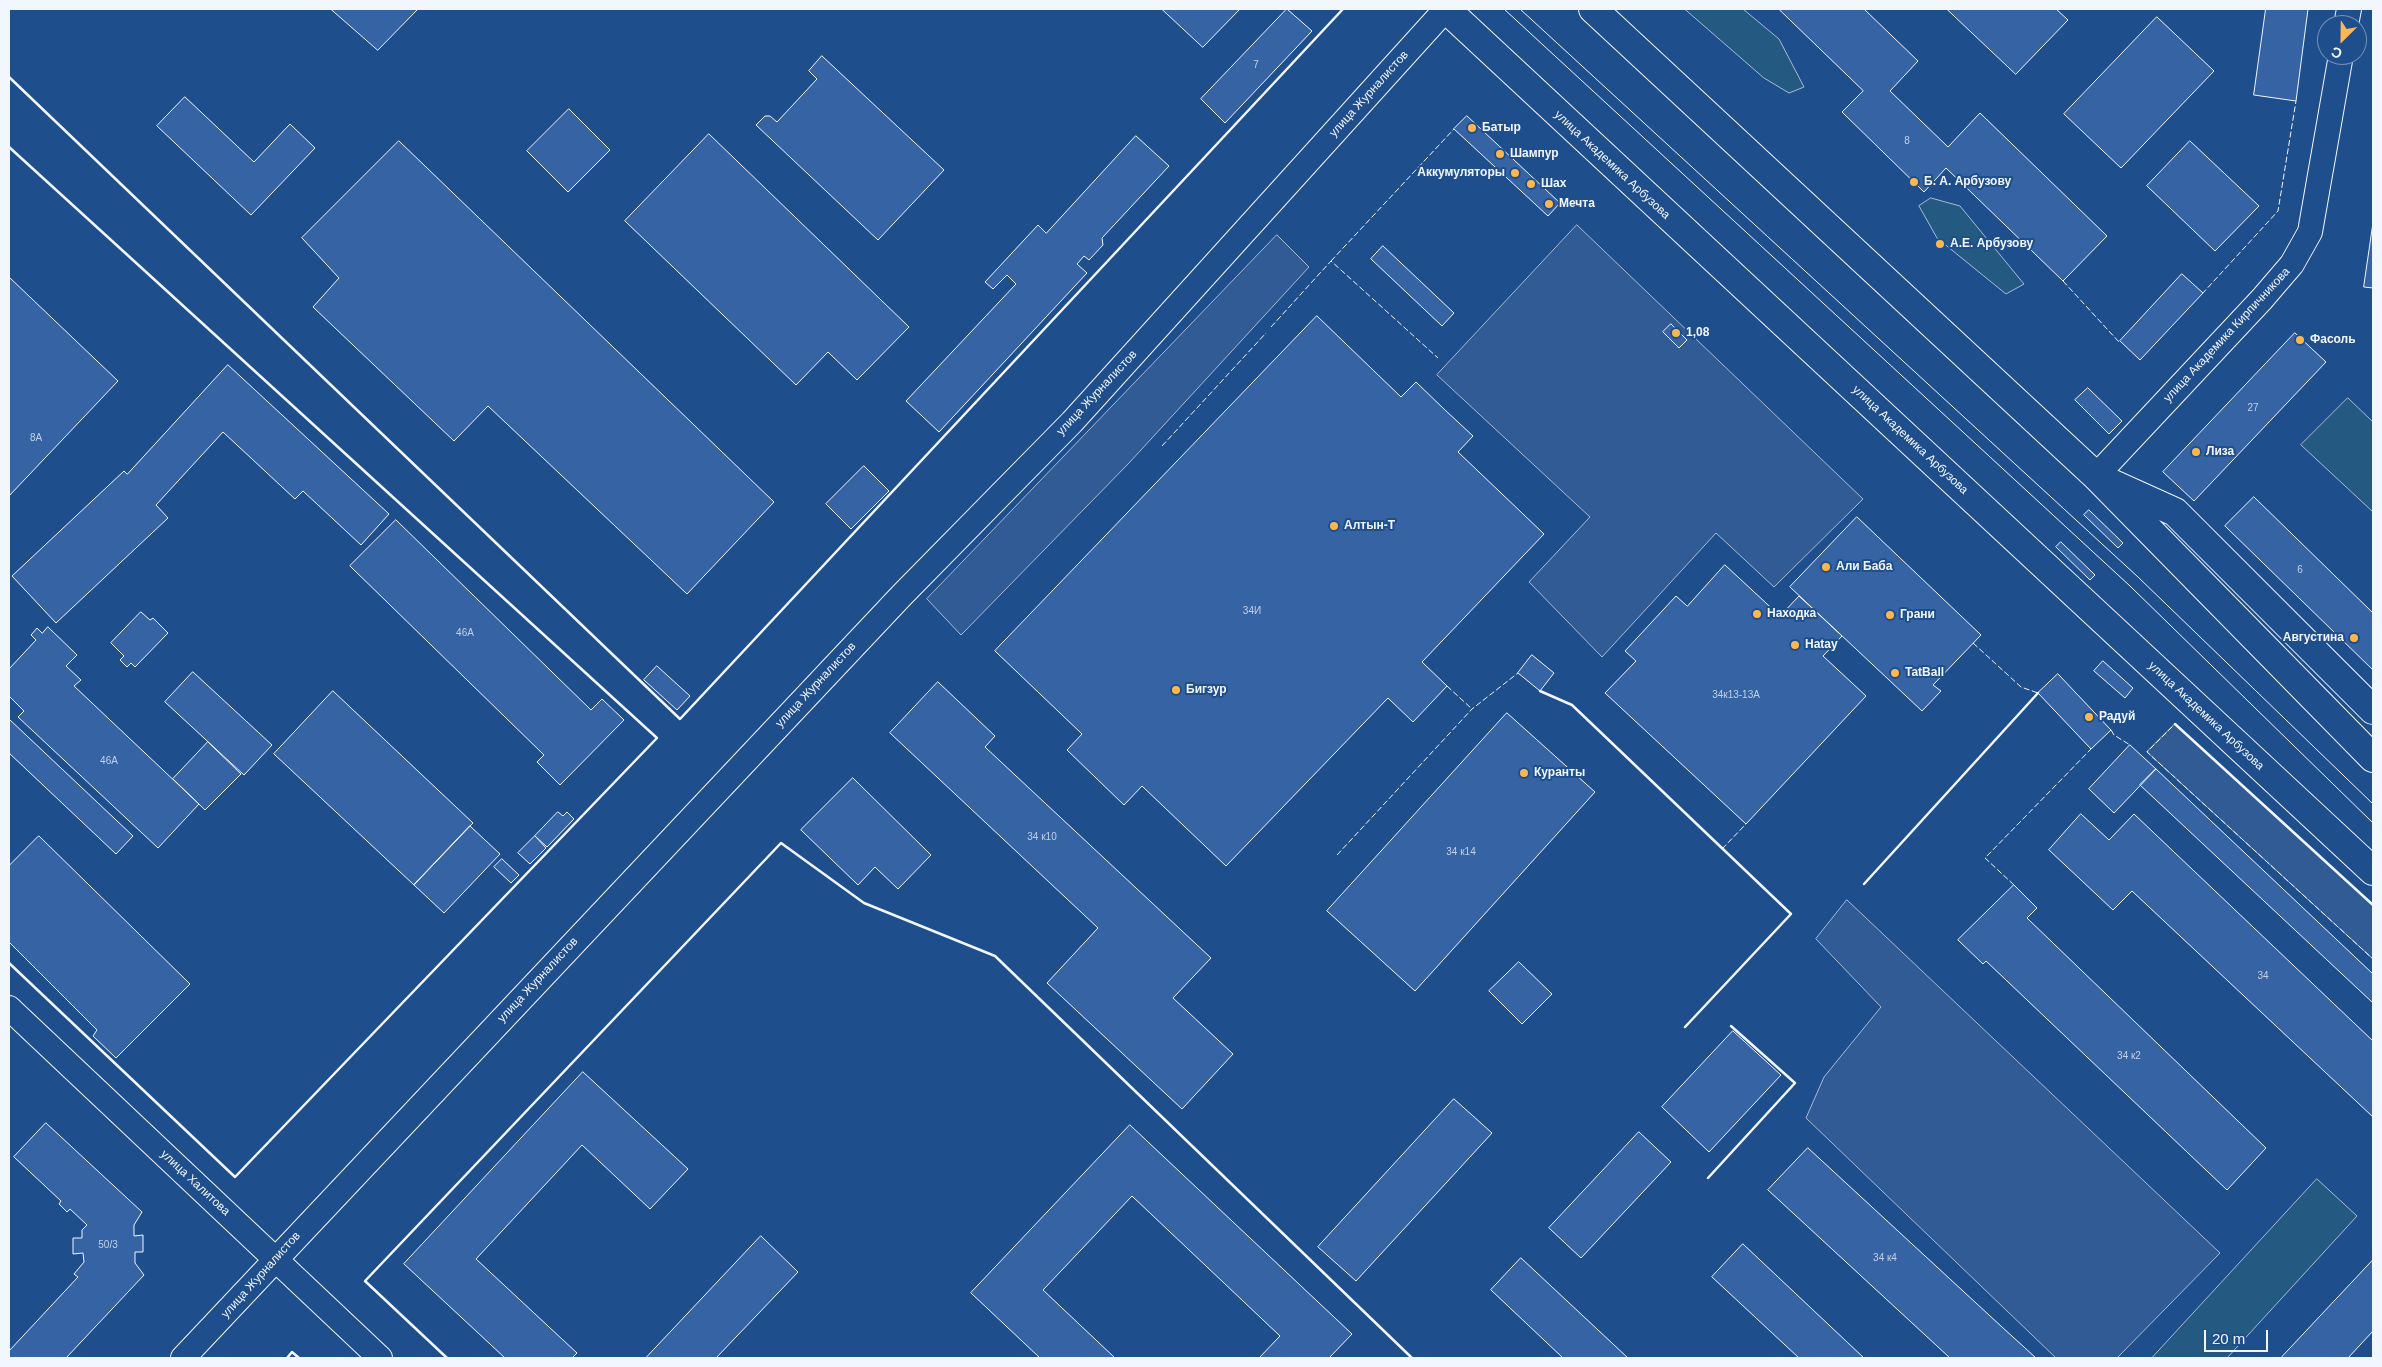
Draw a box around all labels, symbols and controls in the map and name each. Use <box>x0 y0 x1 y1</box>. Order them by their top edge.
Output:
north arrow <box>2317 15 2367 65</box>
text: С <box>2329 44 2344 62</box>
street label: улица Журналистов <box>1326 48 1412 140</box>
house number: 7 <box>1253 59 1259 71</box>
street label: улица Академика Арбузова <box>1551 108 1673 222</box>
place label: Батыр <box>1482 121 1521 135</box>
marker: Батыр <box>1466 122 1478 134</box>
house number: 8 <box>1904 135 1910 147</box>
place label: Шампур <box>1510 147 1559 161</box>
marker: Шампур <box>1494 148 1506 160</box>
place label: Аккумуляторы <box>1417 166 1505 180</box>
marker: Аккумуляторы <box>1509 167 1521 179</box>
place label: Б. А. Арбузову <box>1924 175 2011 189</box>
marker: Б. А. Арбузову <box>1908 176 1920 188</box>
place label: Шах <box>1541 177 1566 191</box>
marker: Шах <box>1525 178 1537 190</box>
place label: Мечта <box>1559 197 1595 211</box>
marker: Мечта <box>1543 198 1555 210</box>
place label: А.Е. Арбузову <box>1950 237 2033 251</box>
marker: А.Е. Арбузову <box>1934 238 1946 250</box>
street label: улица Академика Кирпичникова <box>2161 265 2293 405</box>
place label: 1,08 <box>1686 326 1709 340</box>
marker: 1,08 <box>1670 327 1682 339</box>
place label: Фасоль <box>2310 333 2356 347</box>
marker: Фасоль <box>2294 334 2306 346</box>
street label: улица Журналистов <box>1054 347 1140 439</box>
street label: улица Академика Арбузова <box>1849 383 1971 497</box>
house number: 27 <box>2247 402 2259 414</box>
house number: 8А <box>30 432 42 444</box>
place label: Лиза <box>2206 445 2234 459</box>
marker: Лиза <box>2190 446 2202 458</box>
place label: Алтын-Т <box>1344 519 1395 533</box>
marker: Алтын-Т <box>1328 520 1340 532</box>
place label: Али Баба <box>1836 560 1892 574</box>
marker: Али Баба <box>1820 561 1832 573</box>
house number: 6 <box>2297 564 2303 576</box>
house number: 34И <box>1243 605 1261 617</box>
place label: Находка <box>1767 607 1816 621</box>
marker: Находка <box>1751 608 1763 620</box>
place label: Грани <box>1900 608 1935 622</box>
marker: Грани <box>1884 609 1896 621</box>
house number: 46А <box>456 627 474 639</box>
place label: Августина <box>2283 631 2344 645</box>
marker: Августина <box>2348 632 2360 644</box>
place label: Hatay <box>1805 638 1838 652</box>
street label: улица Журналистов <box>773 639 859 731</box>
marker: Hatay <box>1789 639 1801 651</box>
street label: улица Академика Арбузова <box>2145 659 2267 773</box>
place label: TatBall <box>1905 666 1944 680</box>
marker: TatBall <box>1889 667 1901 679</box>
place label: Бигзур <box>1186 683 1227 697</box>
marker: Бигзур <box>1170 684 1182 696</box>
house number: 34к13-13А <box>1712 689 1760 701</box>
place label: Радуй <box>2099 710 2135 724</box>
marker: Радуй <box>2083 711 2095 723</box>
house number: 46А <box>100 755 118 767</box>
place label: Куранты <box>1534 766 1585 780</box>
marker: Куранты <box>1518 767 1530 779</box>
house number: 34 к10 <box>1027 831 1057 843</box>
house number: 34 к14 <box>1446 846 1476 858</box>
street label: улица Журналистов <box>495 934 581 1026</box>
house number: 34 <box>2257 970 2269 982</box>
house number: 34 к2 <box>2117 1050 2141 1062</box>
street label: улица Халитова <box>157 1147 233 1219</box>
street label: улица Журналистов <box>218 1229 304 1321</box>
house number: 50/3 <box>98 1239 118 1251</box>
house number: 34 к4 <box>1873 1252 1897 1264</box>
scale bar <box>2207 1320 2271 1352</box>
text: 20 m <box>2212 1330 2245 1347</box>

